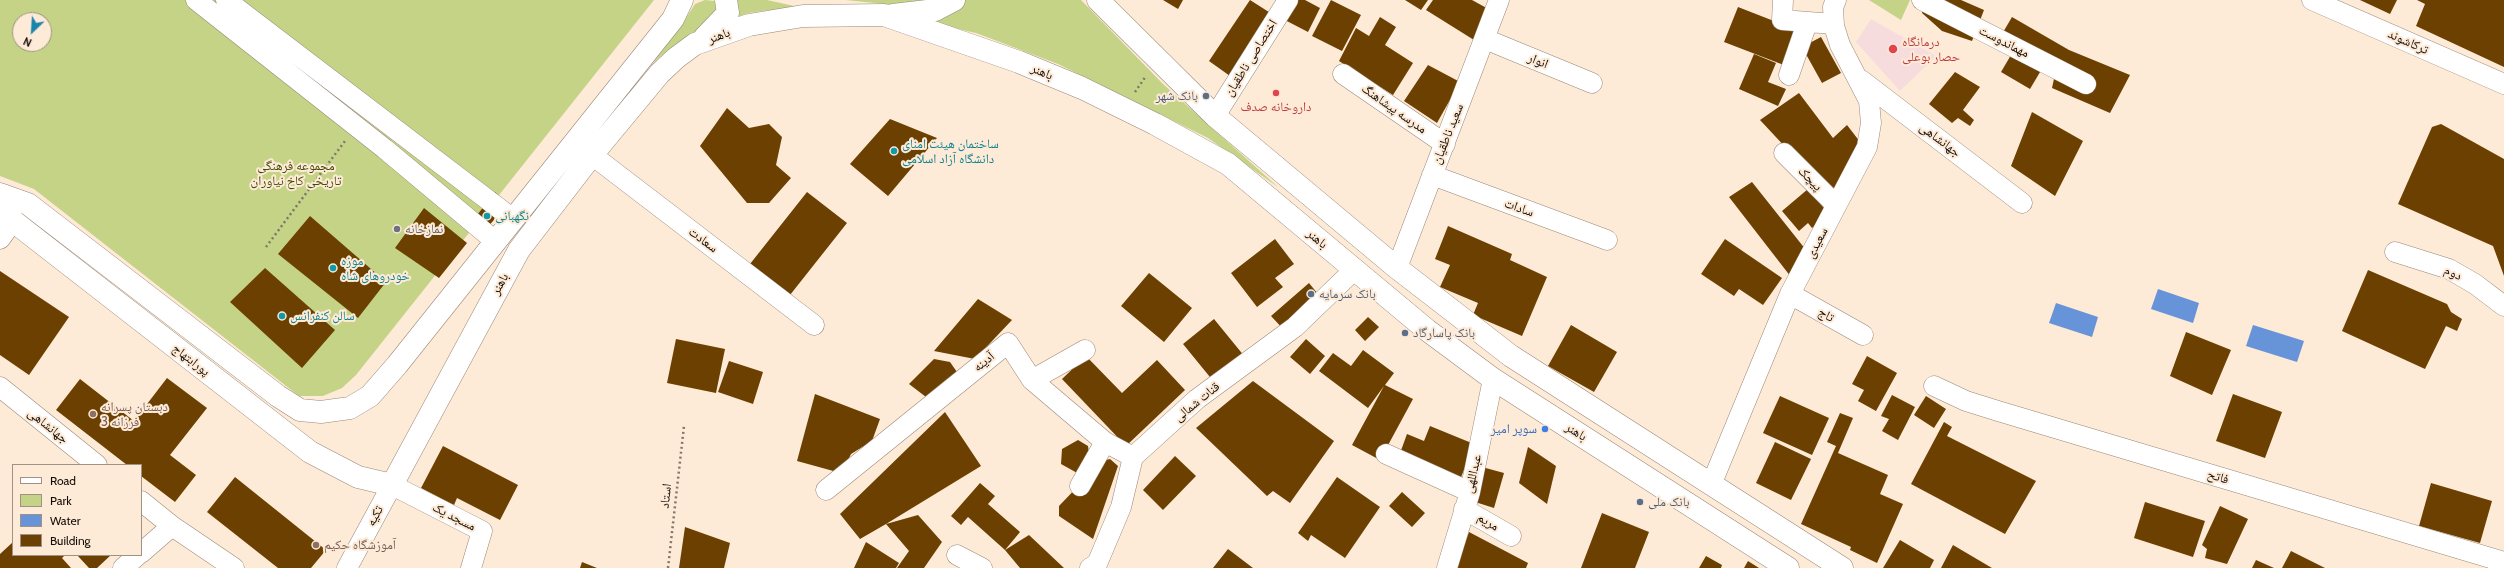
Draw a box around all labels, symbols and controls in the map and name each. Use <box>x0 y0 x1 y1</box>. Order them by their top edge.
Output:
north arrow <box>12 12 52 52</box>
street label: اختصاصی ناطقیان <box>1221 17 1281 99</box>
street label: مهماندوست <box>1976 23 2032 61</box>
street label: باهنر <box>706 25 732 47</box>
street label: ترکاشوند <box>2385 26 2431 58</box>
text: N <box>21 34 34 50</box>
place label: درمانگاه حصار بوعلی <box>1902 34 1960 65</box>
marker: درمانگاه حصار بوعلی <box>1887 43 1899 55</box>
street label: انوار <box>1525 50 1551 72</box>
street label: باهنر <box>1029 60 1055 84</box>
street label: مدرسه پیشاهنگ <box>1358 81 1430 137</box>
place label: بانک شهر <box>1156 88 1198 104</box>
marker: داروخانه صدف <box>1271 88 1281 98</box>
marker: بانک شهر <box>1201 91 1211 101</box>
place label: داروخانه صدف <box>1241 99 1311 115</box>
street label: سعید ناطقیان <box>1429 102 1467 166</box>
street label: جهانشاهی <box>1916 119 1964 161</box>
place label: ساختمان هیئت امنای دانشگاه آزاد اسلامی <box>902 136 999 167</box>
marker: ساختمان هیئت امنای دانشگاه آزاد اسلامی <box>889 146 899 156</box>
park label: مجموعه فرهنگی تاریخی کاخ نیاوران <box>251 158 341 189</box>
street label: پیچک <box>1795 164 1825 194</box>
street label: سادات <box>1502 195 1536 221</box>
place label: نگهبانی <box>495 208 529 224</box>
marker: نگهبانی <box>482 211 492 221</box>
place label: نمازخانه <box>405 221 443 237</box>
marker: نمازخانه <box>392 224 402 234</box>
street label: سعادت <box>685 224 721 256</box>
street label: سعیدی <box>1802 225 1832 261</box>
street label: باهنر <box>1303 226 1331 252</box>
place label: موزه خودروهای شاه <box>341 253 410 284</box>
street label: دوم <box>2442 262 2464 284</box>
marker: موزه خودروهای شاه <box>328 263 338 273</box>
street label: باهنر <box>488 270 512 298</box>
place label: بانک سرمایه <box>1319 286 1376 302</box>
marker: بانک سرمایه <box>1306 289 1316 299</box>
street label: تاج <box>1815 304 1837 326</box>
place label: سالن کنفرانس <box>290 308 354 324</box>
marker: سالن کنفرانس <box>277 311 287 321</box>
place label: بانک پاسارگاد <box>1413 325 1475 341</box>
marker: بانک پاسارگاد <box>1400 328 1410 338</box>
street label: پورابتهاج <box>169 340 213 380</box>
street label: آدینه <box>970 349 998 375</box>
street label: قنات شمالى <box>1171 379 1223 425</box>
place label: دبستان پسرانه فرزانه 3 <box>101 399 168 430</box>
street label: جهانشاهی <box>25 405 71 447</box>
marker: دبستان پسرانه فرزانه 3 <box>88 409 98 419</box>
street label: باهنر <box>1562 419 1590 445</box>
place label: سوپر امیر <box>1491 421 1537 437</box>
marker: سوپر امیر <box>1540 424 1550 434</box>
street label: عبداللهی <box>1461 453 1485 495</box>
legend <box>12 464 142 556</box>
street label: فاتح <box>2205 466 2231 488</box>
text: Road <box>50 473 76 488</box>
street label: استاد <box>657 483 675 509</box>
text: Park <box>50 493 72 508</box>
place label: بانک ملی <box>1648 494 1689 510</box>
marker: بانک ملی <box>1635 497 1645 507</box>
street label: مسجد یک <box>430 499 478 535</box>
street label: تکیه <box>363 503 387 529</box>
street label: مریم <box>1474 510 1502 534</box>
text: Water <box>50 513 80 528</box>
text: Building <box>50 533 91 548</box>
place label: آموزشگاه حکیم <box>324 537 396 553</box>
marker: آموزشگاه حکیم <box>311 540 321 550</box>

